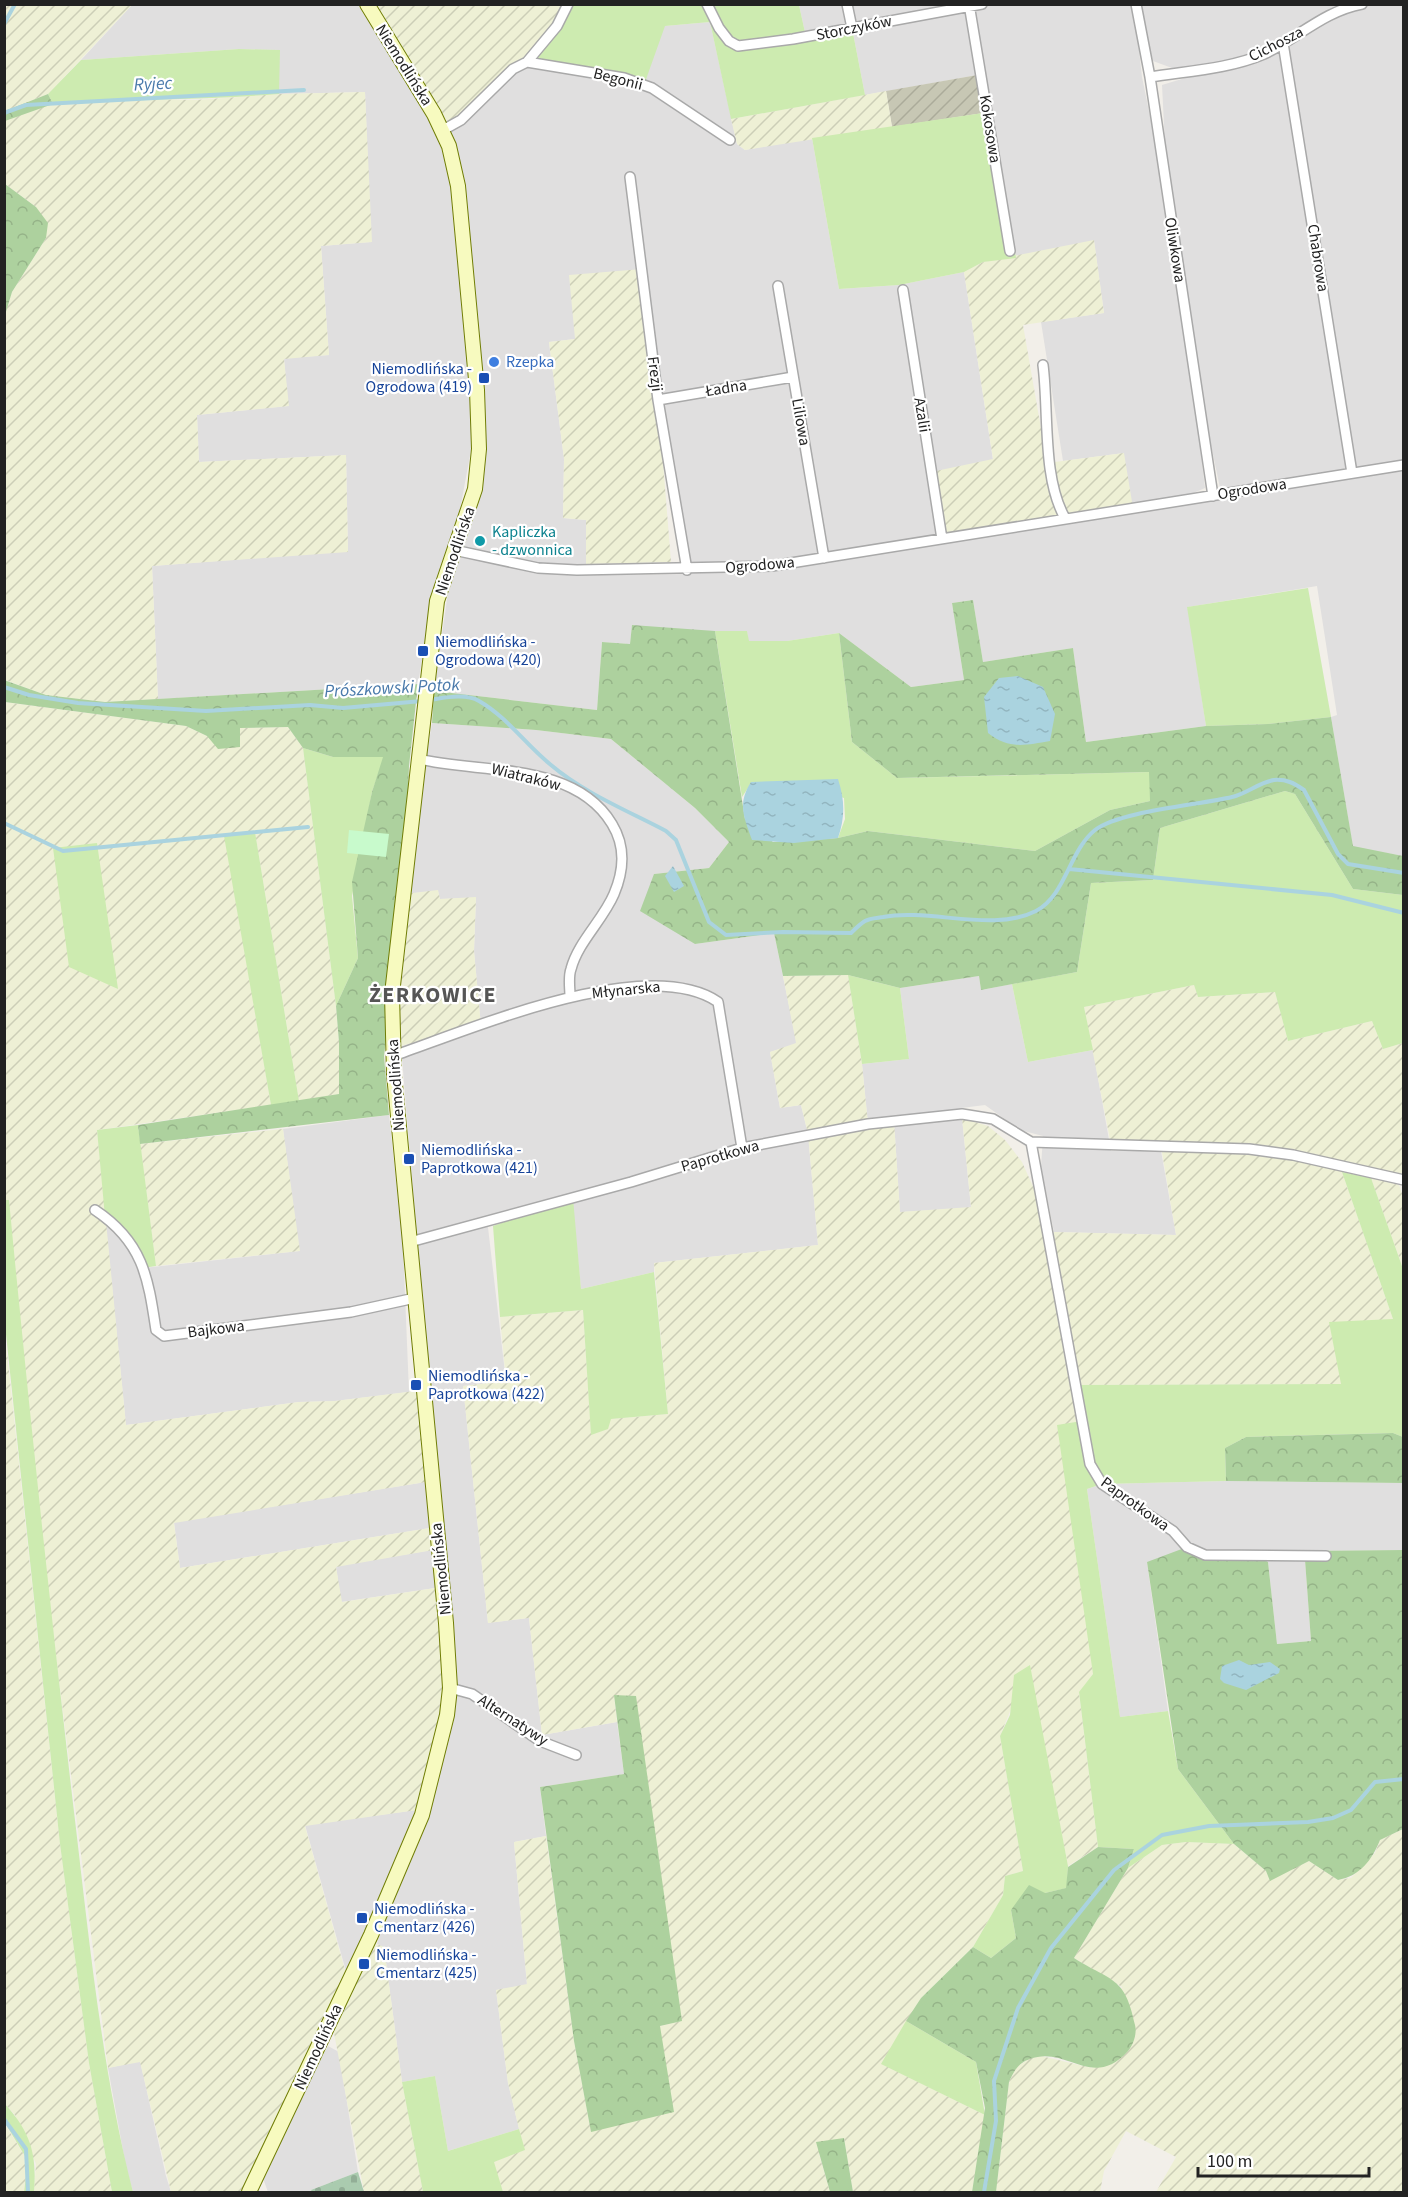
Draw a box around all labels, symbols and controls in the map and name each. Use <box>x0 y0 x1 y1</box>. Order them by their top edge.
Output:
street label: Storczyków <box>814 10 894 46</box>
street label: Niemodlińska <box>370 20 438 110</box>
street label: Cichosza <box>1245 21 1307 67</box>
street label: Begonii <box>591 62 645 96</box>
water label: Ryjec <box>133 70 173 97</box>
street label: Kokosowa <box>974 93 1006 165</box>
street label: Oliwkowa <box>1159 216 1191 284</box>
street label: Chabrowa <box>1302 223 1334 293</box>
place label: Rzepka <box>506 351 554 373</box>
marker: Rzepka <box>487 355 501 369</box>
street label: Frezji <box>642 355 668 393</box>
place label: Niemodlińska - Ogrodowa (419) <box>366 358 472 398</box>
marker: Niemodlińska - Ogrodowa (419) <box>477 371 491 385</box>
street label: Ładna <box>703 374 748 402</box>
street label: Azalii <box>908 396 936 434</box>
street label: Liliowa <box>786 397 816 447</box>
street label: Ogrodowa <box>1216 473 1288 505</box>
street label: Niemodlińska <box>430 504 480 598</box>
place label: Kapliczka - dzwonnica <box>492 521 573 561</box>
marker: Kapliczka - dzwonnica <box>473 534 487 548</box>
street label: Ogrodowa <box>724 551 796 579</box>
place label: Niemodlińska - Ogrodowa (420) <box>435 631 541 671</box>
marker: Niemodlińska - Ogrodowa (420) <box>416 644 430 658</box>
water label: Prószkowski Potok <box>324 672 461 704</box>
street label: Wiatraków <box>489 758 563 796</box>
street label: Młynarska <box>591 975 661 1005</box>
district label: ŻERKOWICE <box>369 979 497 1011</box>
street label: Niemodlińska <box>382 1038 410 1132</box>
street label: Paprotkowa <box>678 1134 762 1178</box>
place label: Niemodlińska - Paprotkowa (421) <box>421 1139 538 1179</box>
marker: Niemodlińska - Paprotkowa (421) <box>402 1152 416 1166</box>
street label: Bajkowa <box>186 1315 246 1343</box>
place label: Niemodlińska - Paprotkowa (422) <box>428 1365 545 1405</box>
marker: Niemodlińska - Paprotkowa (422) <box>409 1378 423 1392</box>
street label: Paprotkowa <box>1096 1472 1174 1536</box>
street label: Niemodlińska <box>425 1522 457 1616</box>
street label: Alternatywy <box>474 1689 553 1751</box>
place label: Niemodlińska - Cmentarz (426) <box>374 1898 475 1938</box>
marker: Niemodlińska - Cmentarz (426) <box>355 1911 369 1925</box>
place label: Niemodlińska - Cmentarz (425) <box>376 1944 477 1984</box>
marker: Niemodlińska - Cmentarz (425) <box>357 1957 371 1971</box>
street label: Niemodlińska <box>289 2001 347 2093</box>
scale bar <box>1198 2140 1369 2178</box>
text: 100 m <box>1207 2149 1252 2174</box>

